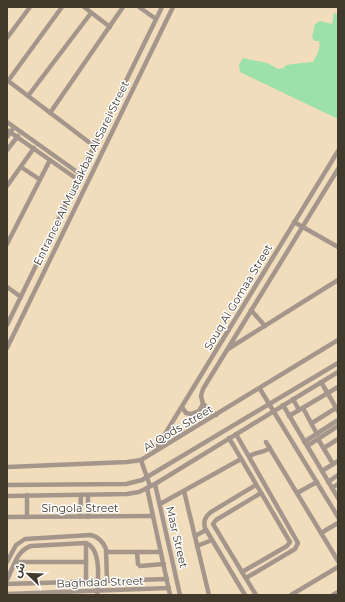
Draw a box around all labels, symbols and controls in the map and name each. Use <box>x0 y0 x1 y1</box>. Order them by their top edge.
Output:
street label: Entrance Al Mustakbal Al Sarei Street <box>30 78 132 268</box>
street label: Souq Al Gomaa Street <box>201 241 276 353</box>
street label: Al Qods Street <box>141 401 216 454</box>
street label: Singola Street <box>41 501 119 515</box>
street label: Masr Street <box>163 505 191 570</box>
north arrow <box>8 554 48 594</box>
text: ش <box>9 560 28 580</box>
street label: Baghdad Street <box>56 573 144 591</box>

